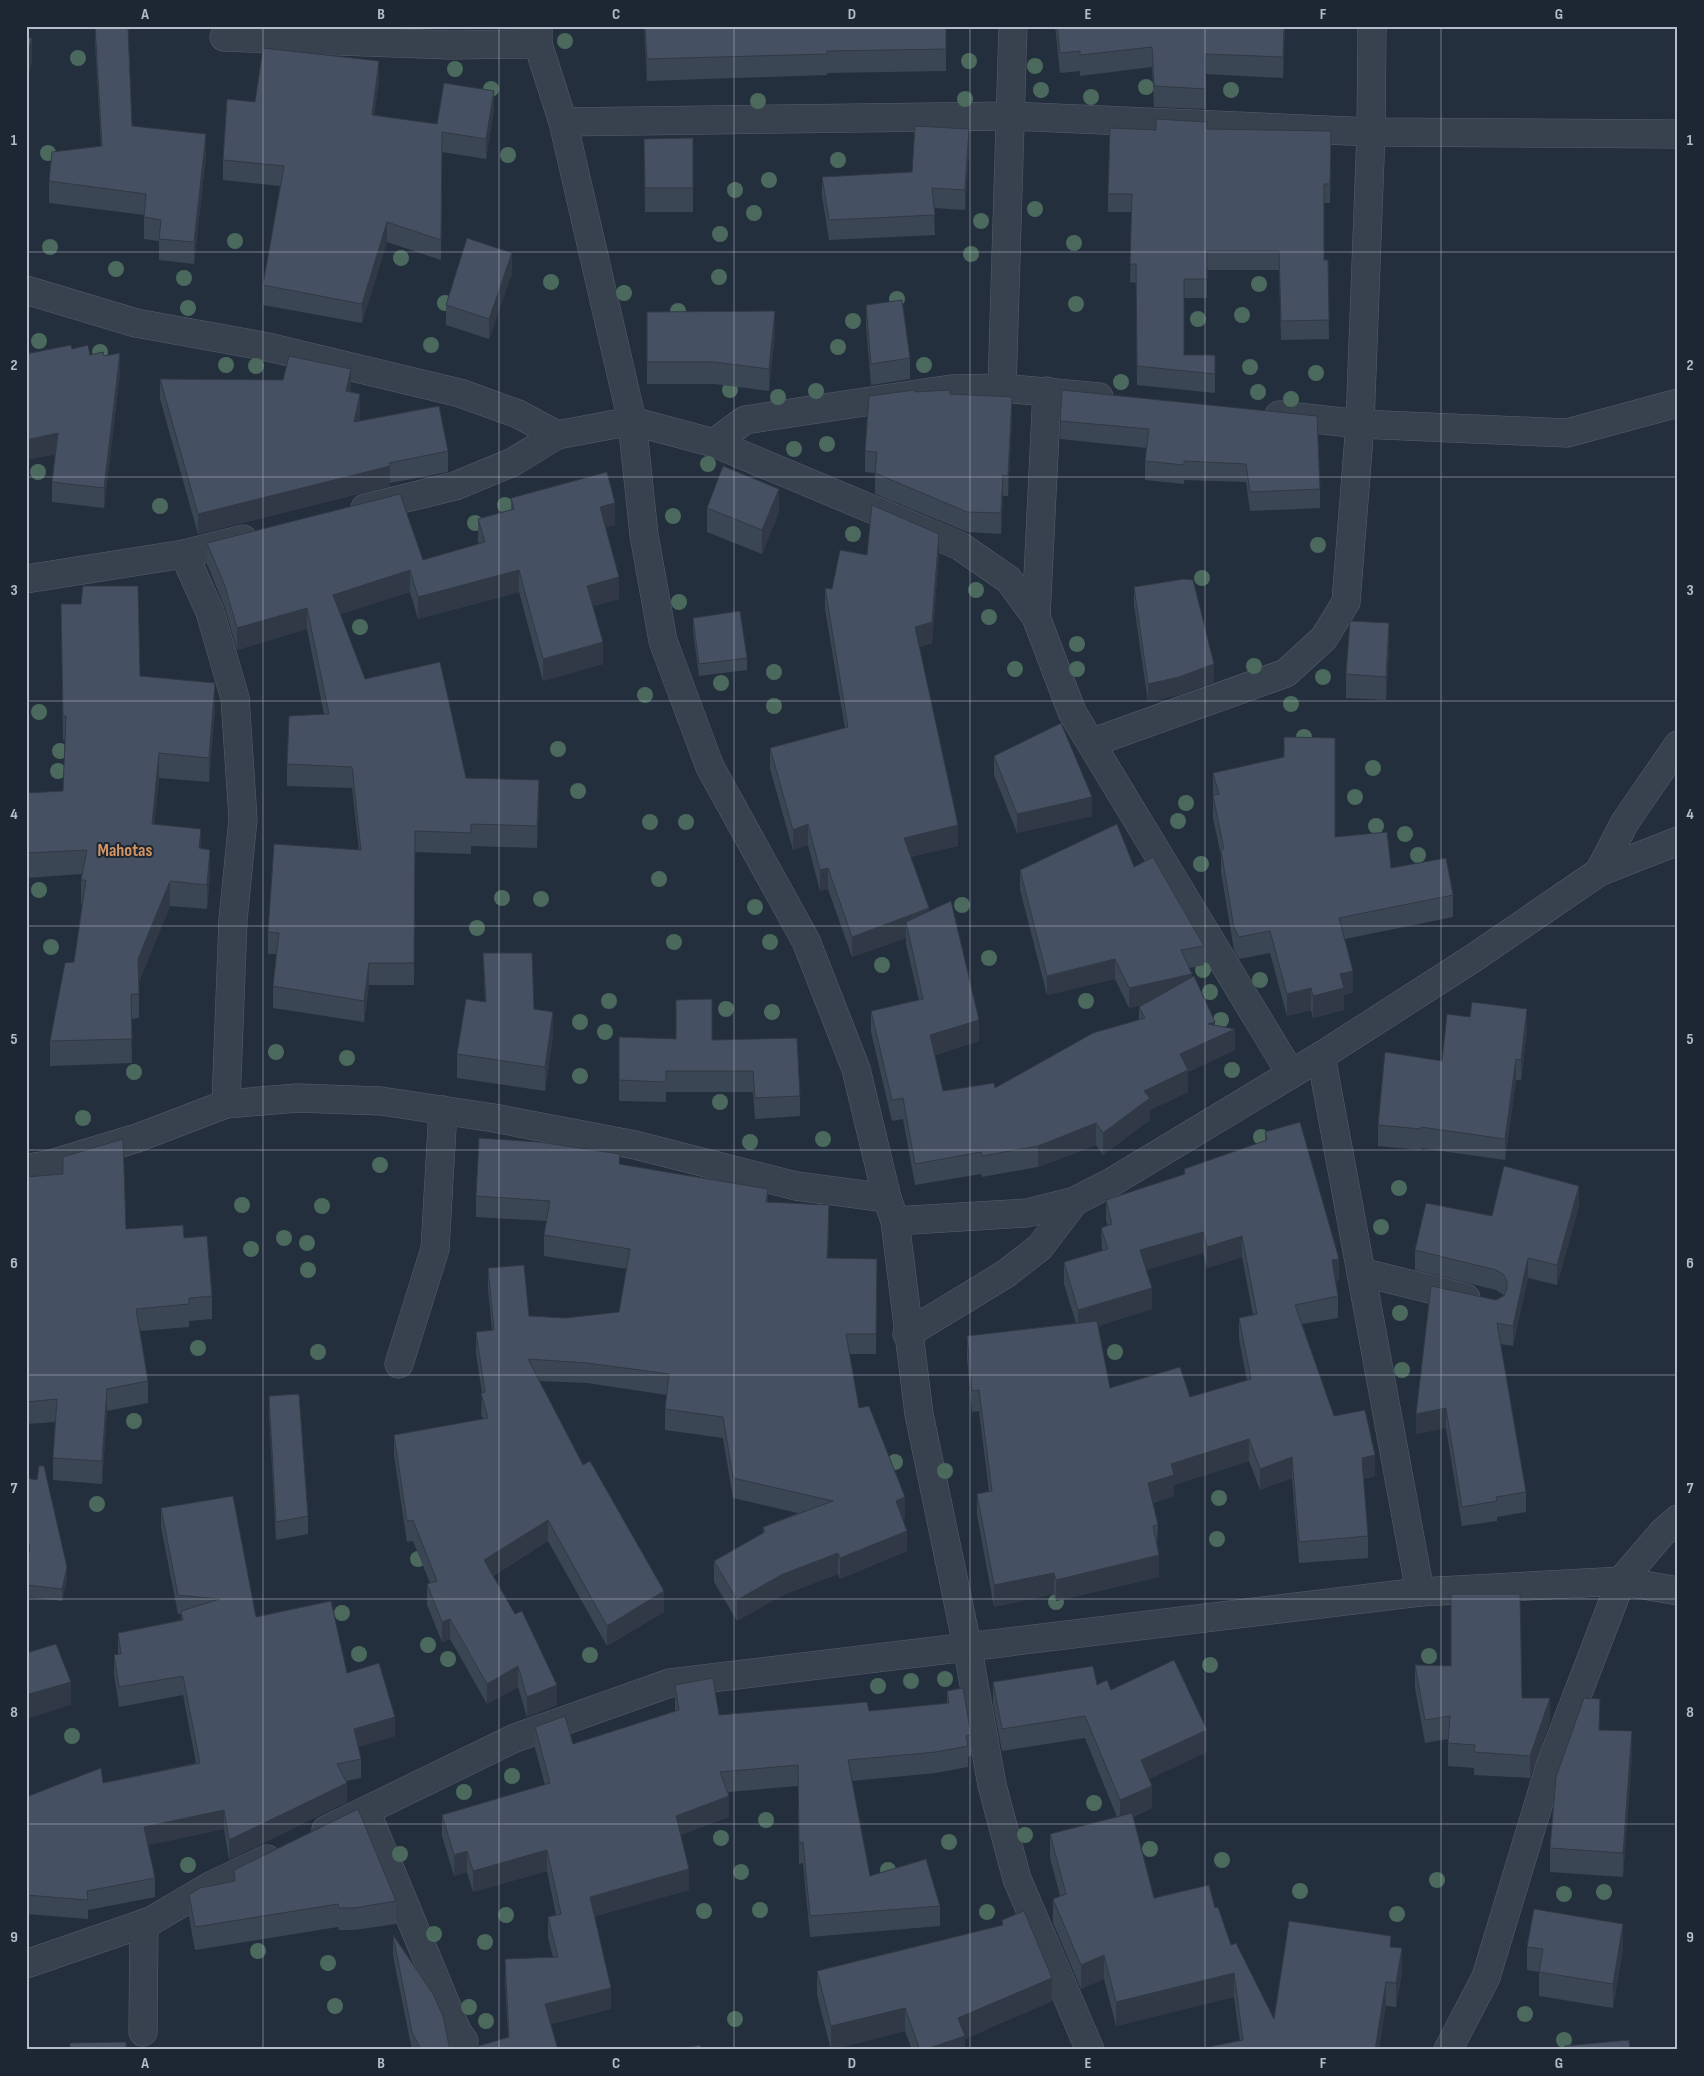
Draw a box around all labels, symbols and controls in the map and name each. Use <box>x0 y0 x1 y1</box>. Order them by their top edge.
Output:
text: A <box>140 5 149 24</box>
text: B <box>377 5 385 24</box>
text: C <box>612 5 620 24</box>
text: D <box>848 5 856 24</box>
text: E <box>1085 5 1092 24</box>
text: F <box>1320 5 1327 24</box>
text: G <box>1555 5 1563 24</box>
text: 1 <box>11 131 18 150</box>
text: 1 <box>1687 131 1694 150</box>
text: 2 <box>10 356 18 375</box>
text: 2 <box>1686 356 1694 375</box>
text: 3 <box>10 581 18 600</box>
text: 3 <box>1686 581 1694 600</box>
text: 4 <box>10 805 18 824</box>
text: 4 <box>1686 805 1694 824</box>
district label: Mahotas <box>98 840 152 861</box>
text: 5 <box>10 1030 18 1049</box>
text: 5 <box>1686 1030 1694 1049</box>
text: 6 <box>10 1254 18 1273</box>
text: 6 <box>1686 1254 1694 1273</box>
text: 7 <box>11 1479 18 1498</box>
text: 7 <box>1687 1479 1694 1498</box>
text: 8 <box>10 1703 18 1722</box>
text: 8 <box>1686 1703 1694 1722</box>
text: 9 <box>10 1928 18 1947</box>
text: 9 <box>1686 1928 1694 1947</box>
text: A <box>140 2054 149 2073</box>
text: B <box>377 2054 385 2073</box>
text: C <box>612 2054 620 2073</box>
text: D <box>848 2054 856 2073</box>
text: E <box>1085 2054 1092 2073</box>
text: F <box>1320 2054 1327 2073</box>
text: G <box>1555 2054 1563 2073</box>

